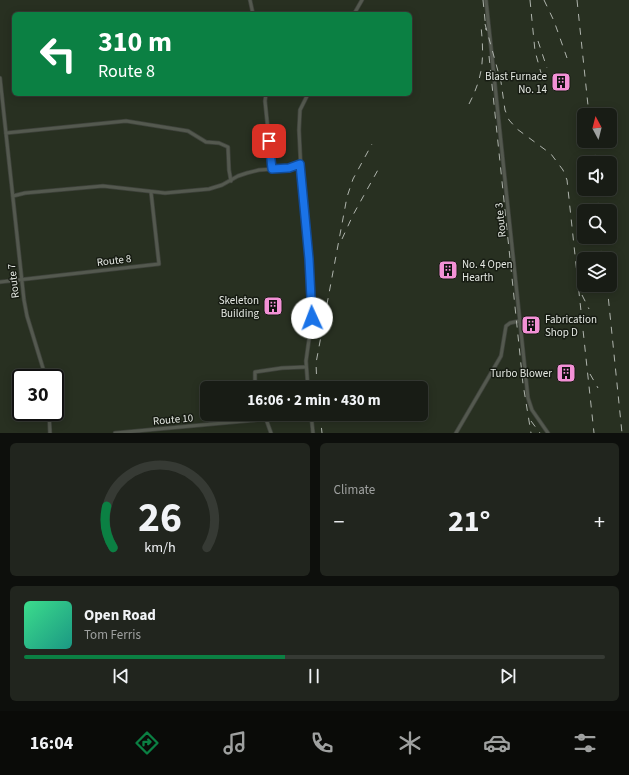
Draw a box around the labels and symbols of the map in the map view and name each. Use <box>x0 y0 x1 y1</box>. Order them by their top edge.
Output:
place label: Blast Furnace No. 14 <box>485 69 548 97</box>
building icon: Blast Furnace No. 14 <box>550 71 572 93</box>
north arrow <box>577 108 617 148</box>
pin <box>252 124 286 158</box>
street label: Route 3 <box>491 202 510 238</box>
street label: Route 8 <box>96 251 133 270</box>
place label: No. 4 Open Hearth <box>462 257 512 285</box>
building icon: No. 4 Open Hearth <box>437 259 459 281</box>
street label: Route 7 <box>4 263 23 299</box>
place label: Skeleton Building <box>219 293 259 321</box>
building icon: Skeleton Building <box>262 295 284 317</box>
position arrow <box>291 297 333 339</box>
place label: Fabrication Shop D <box>545 312 597 340</box>
building icon: Fabrication Shop D <box>520 314 542 336</box>
building icon: Turbo Blower <box>555 362 577 384</box>
place label: Turbo Blower <box>490 366 552 381</box>
speed limit sign: 30 <box>12 369 64 421</box>
street label: Route 10 <box>152 410 194 429</box>

